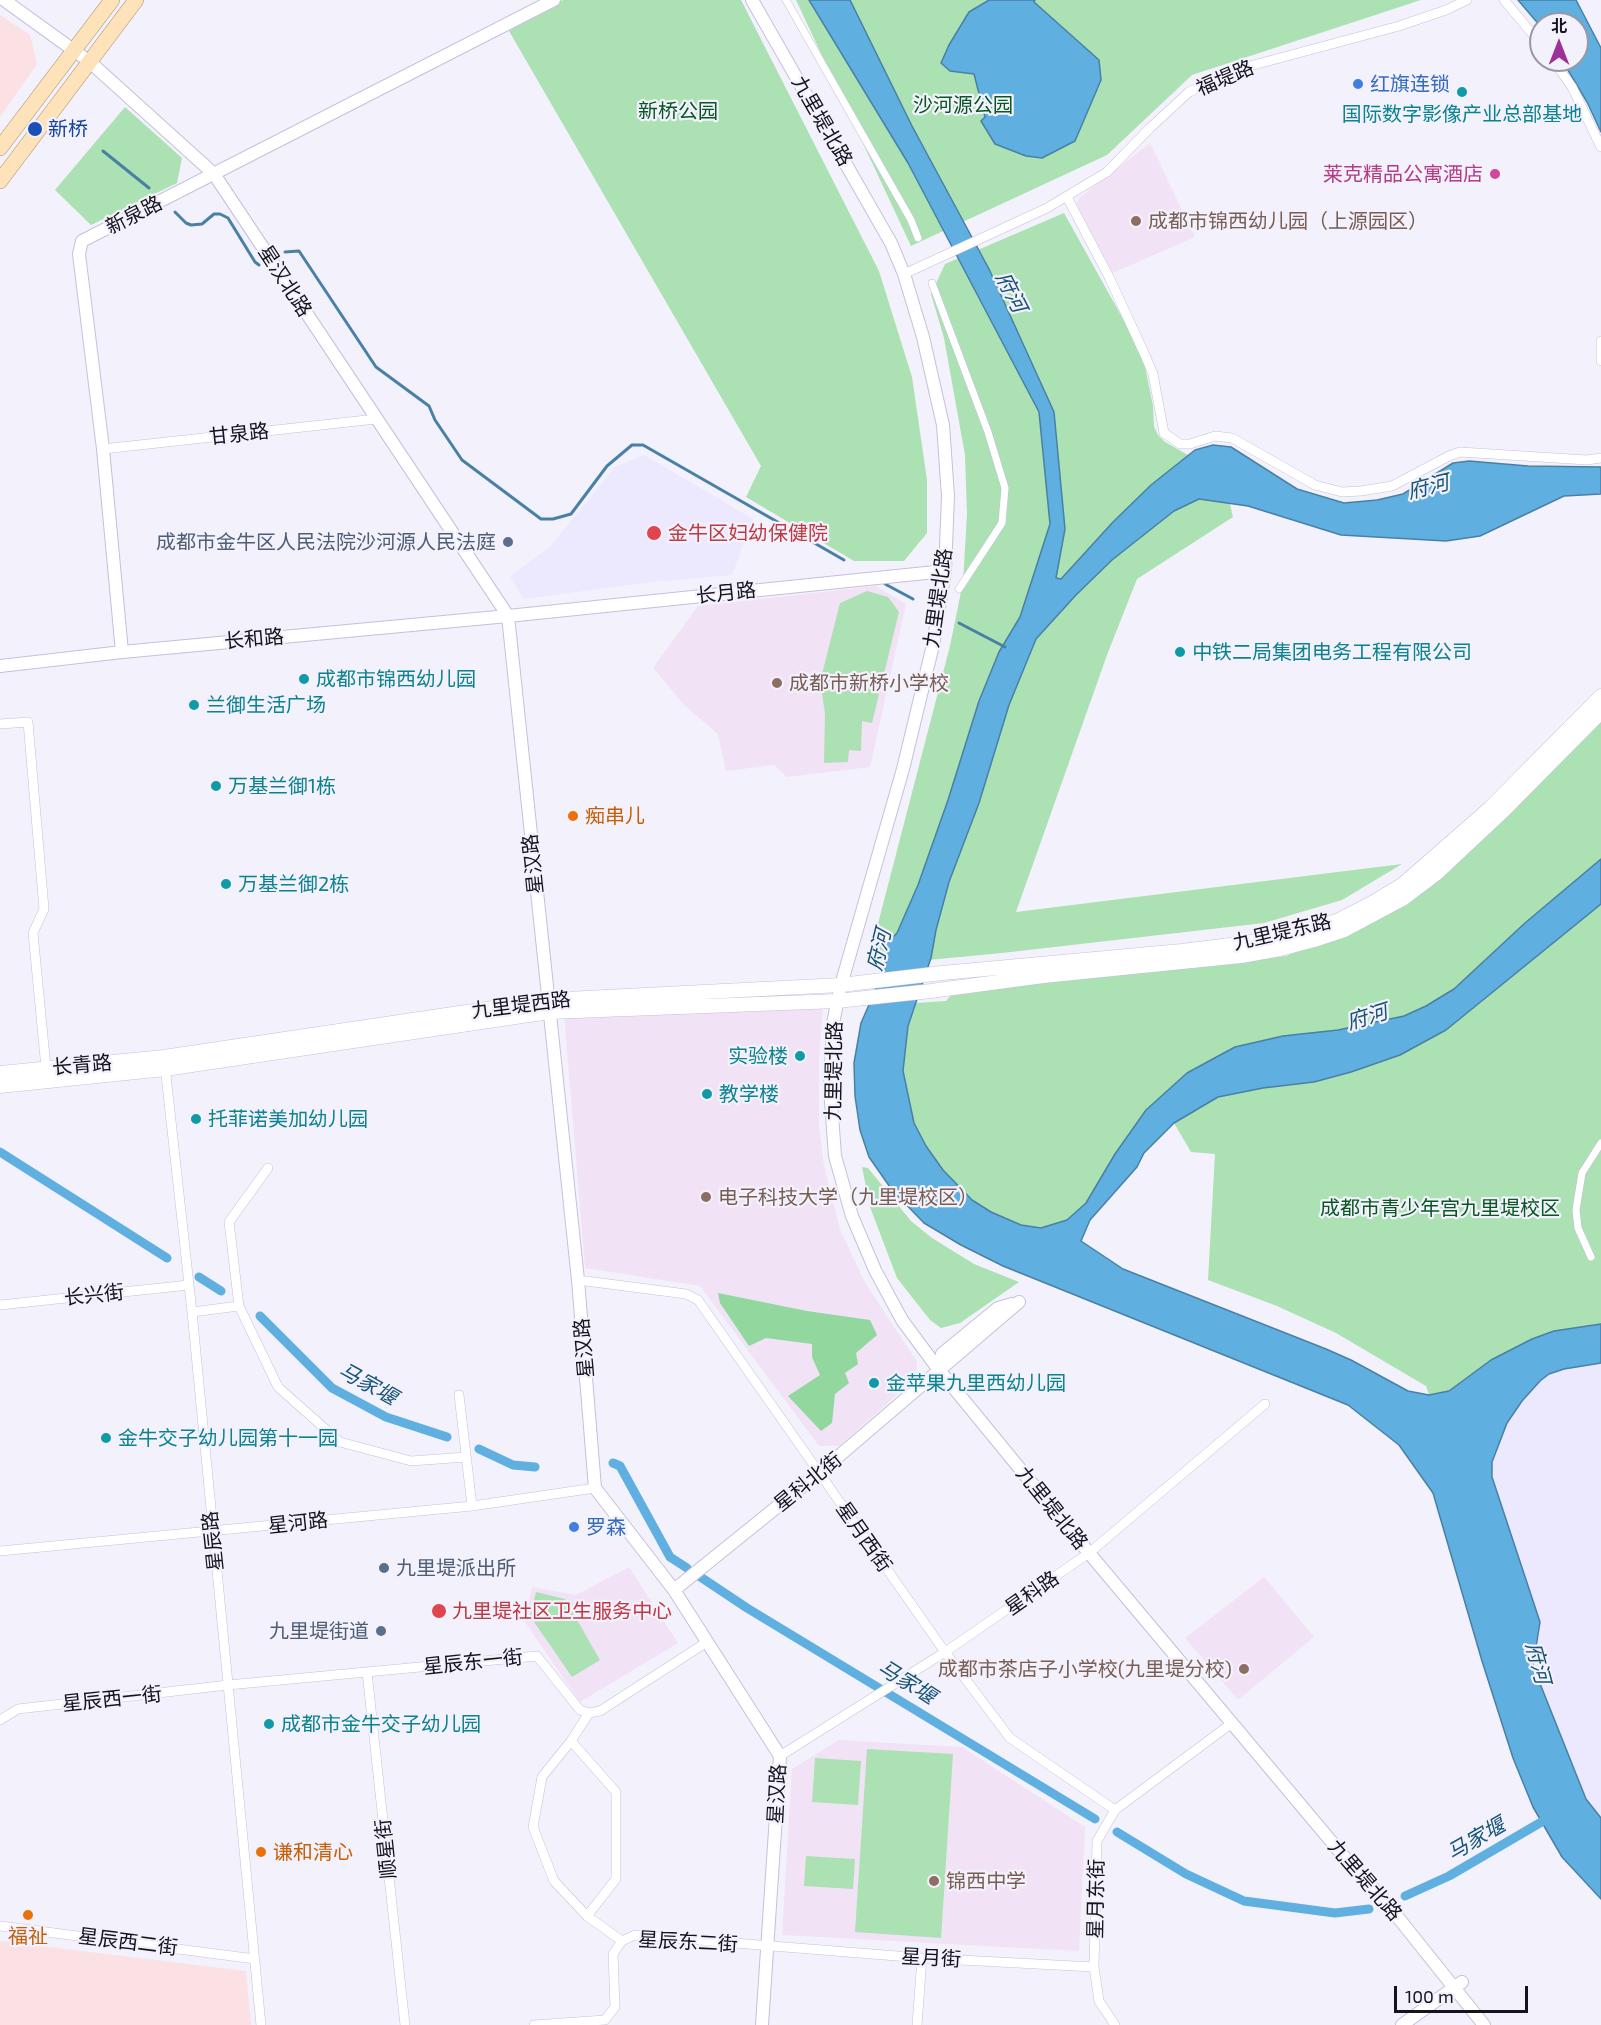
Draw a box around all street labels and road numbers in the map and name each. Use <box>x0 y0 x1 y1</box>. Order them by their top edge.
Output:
street label: 福堤路 <box>1193 55 1257 101</box>
street label: 九里堤北路 <box>787 72 857 170</box>
street label: 新泉路 <box>102 191 166 239</box>
street label: 星汉北路 <box>253 241 317 321</box>
street label: 甘泉路 <box>208 419 270 449</box>
street label: 九里堤北路 <box>919 547 957 649</box>
street label: 长月路 <box>695 578 757 608</box>
street label: 长和路 <box>223 624 285 654</box>
street label: 星汉路 <box>518 833 548 895</box>
street label: 九里堤东路 <box>1231 909 1333 955</box>
street label: 九里堤西路 <box>470 987 572 1023</box>
street label: 九里堤北路 <box>821 1021 847 1121</box>
street label: 长青路 <box>51 1050 113 1080</box>
street label: 长兴街 <box>63 1280 125 1310</box>
street label: 星汉路 <box>569 1317 599 1379</box>
street label: 星科北街 <box>769 1448 847 1516</box>
street label: 九里堤北路 <box>1011 1462 1093 1554</box>
street label: 星月西街 <box>831 1497 897 1577</box>
street label: 星河路 <box>267 1508 329 1538</box>
street label: 星辰路 <box>198 1510 228 1572</box>
street label: 星科路 <box>1001 1566 1063 1620</box>
street label: 星辰东一街 <box>422 1645 524 1679</box>
street label: 星辰西一街 <box>61 1682 163 1716</box>
street label: 星汉路 <box>763 1763 791 1825</box>
street label: 顺星街 <box>371 1818 401 1880</box>
street label: 九里堤北路 <box>1323 1834 1407 1926</box>
street label: 星月东街 <box>1083 1859 1109 1939</box>
street label: 星辰西二街 <box>77 1924 179 1960</box>
street label: 星辰东二街 <box>637 1927 739 1957</box>
street label: 星月街 <box>900 1944 962 1972</box>

